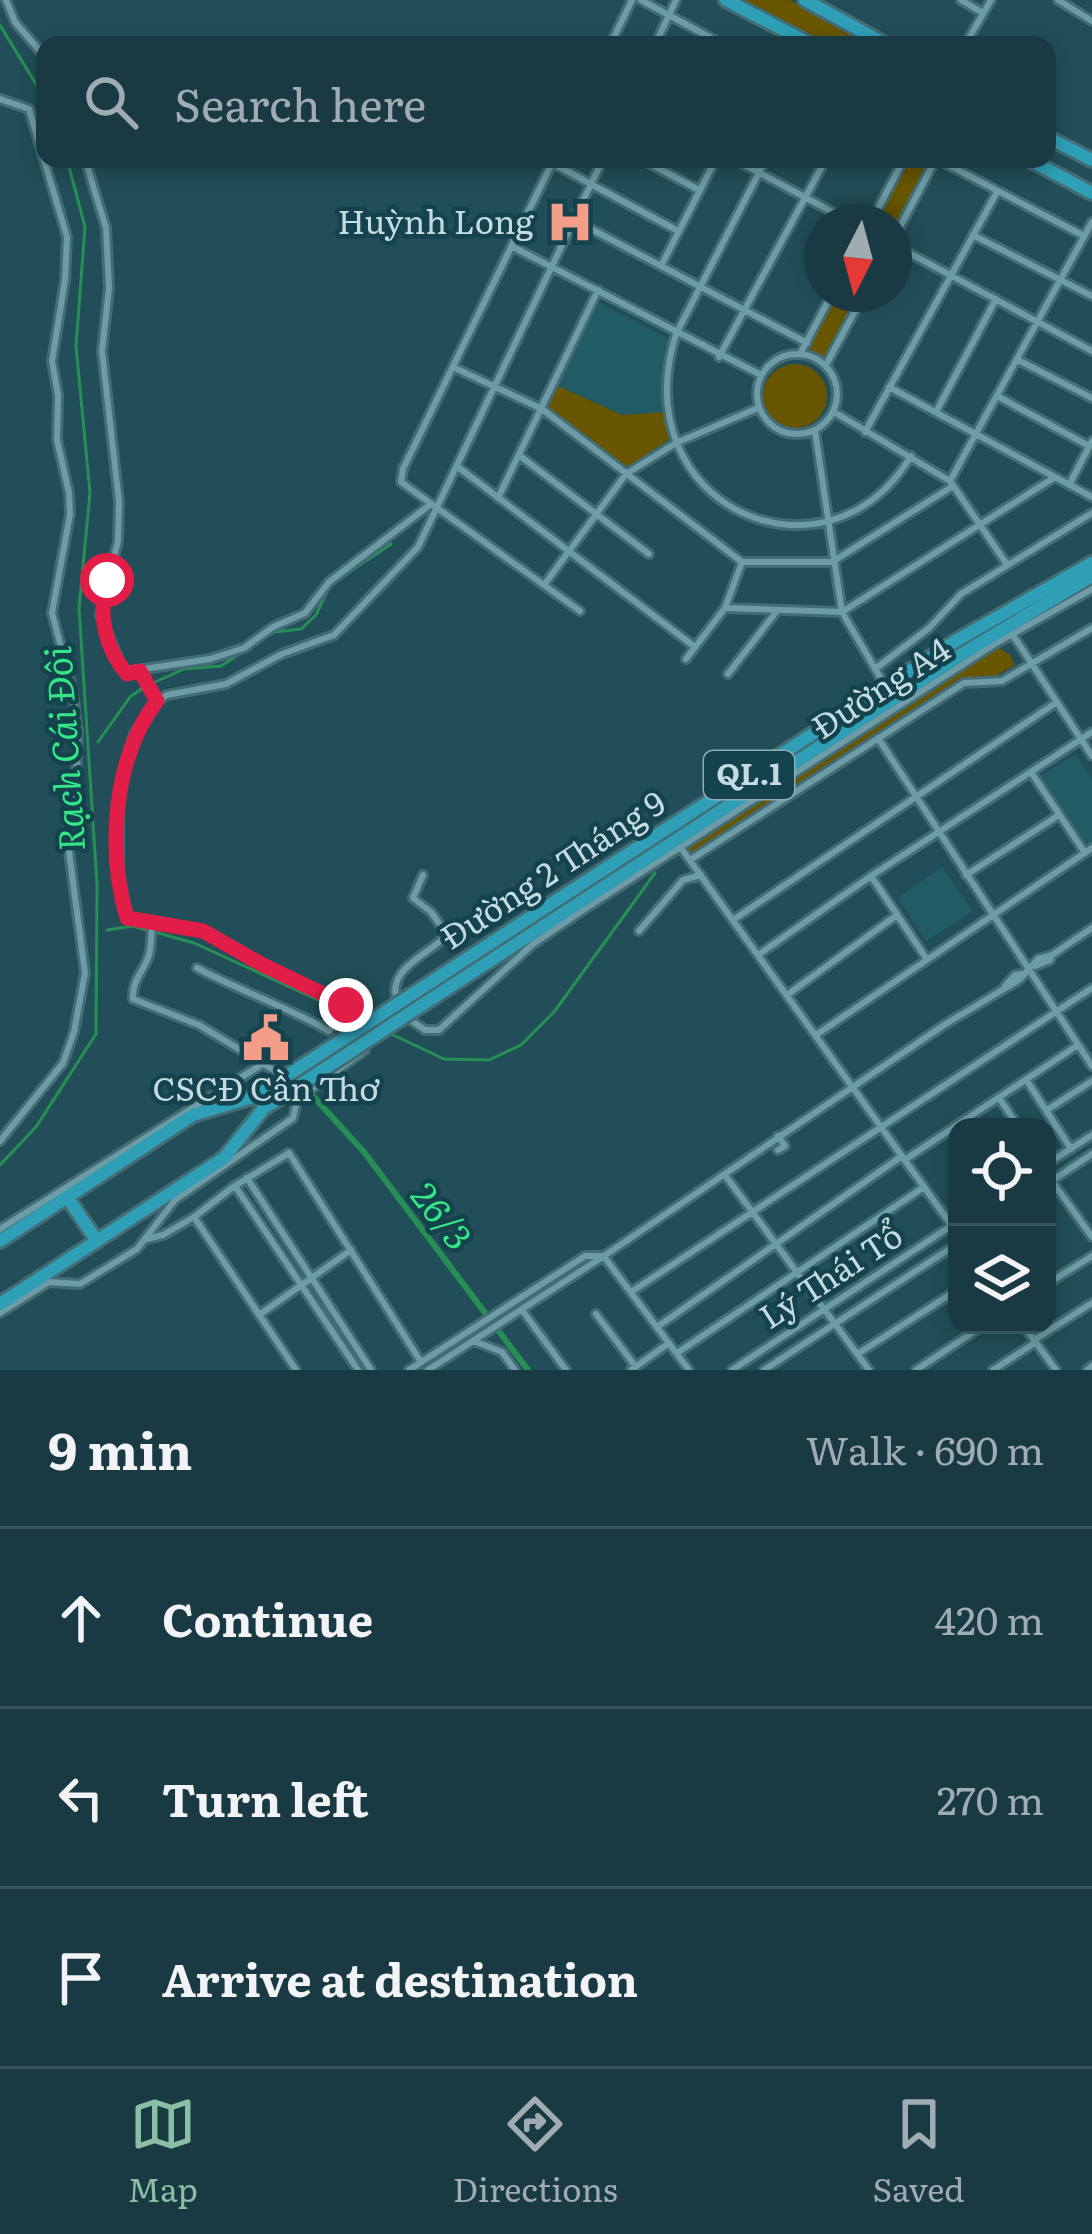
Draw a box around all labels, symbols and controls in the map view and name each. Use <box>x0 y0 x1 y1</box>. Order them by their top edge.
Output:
search box <box>36 36 1056 168</box>
icon: search <box>78 69 144 135</box>
text: Search here <box>174 69 426 136</box>
place label: Huỳnh Long <box>337 195 535 244</box>
hospital icon: Huỳnh Long <box>545 197 595 247</box>
north arrow <box>804 204 912 312</box>
route start <box>80 553 134 607</box>
street label: Đường A4 <box>801 623 958 749</box>
water label: Rạch Cái Đôi <box>29 645 96 854</box>
road number: QL.1 <box>704 751 794 799</box>
street label: Đường 2 Tháng 9 <box>430 777 674 959</box>
route end <box>319 978 373 1032</box>
public building icon: CSCĐ Cần Thơ <box>241 1013 291 1063</box>
place label: CSCĐ Cần Thơ <box>153 1062 380 1111</box>
map controls <box>948 1118 1056 1334</box>
button: locate <box>948 1118 1056 1226</box>
water label: 26/3 <box>400 1170 486 1259</box>
street label: Lý Thái Tổ <box>748 1209 911 1339</box>
button: layers <box>948 1226 1056 1334</box>
text: 9 min <box>48 1410 192 1486</box>
text: Walk · 690 m <box>806 1419 1044 1477</box>
text: Continue <box>162 1584 373 1651</box>
icon: ahead <box>48 1585 114 1651</box>
text: 420 m <box>935 1589 1044 1647</box>
text: Turn left <box>162 1764 369 1831</box>
icon: left <box>48 1765 114 1831</box>
text: 270 m <box>937 1769 1044 1827</box>
text: Arrive at destination <box>162 1944 638 2011</box>
icon: arrive <box>48 1945 114 2011</box>
tab: Map <box>127 2091 198 2212</box>
tab: Directions <box>453 2091 618 2212</box>
tab: Saved <box>873 2091 965 2212</box>

